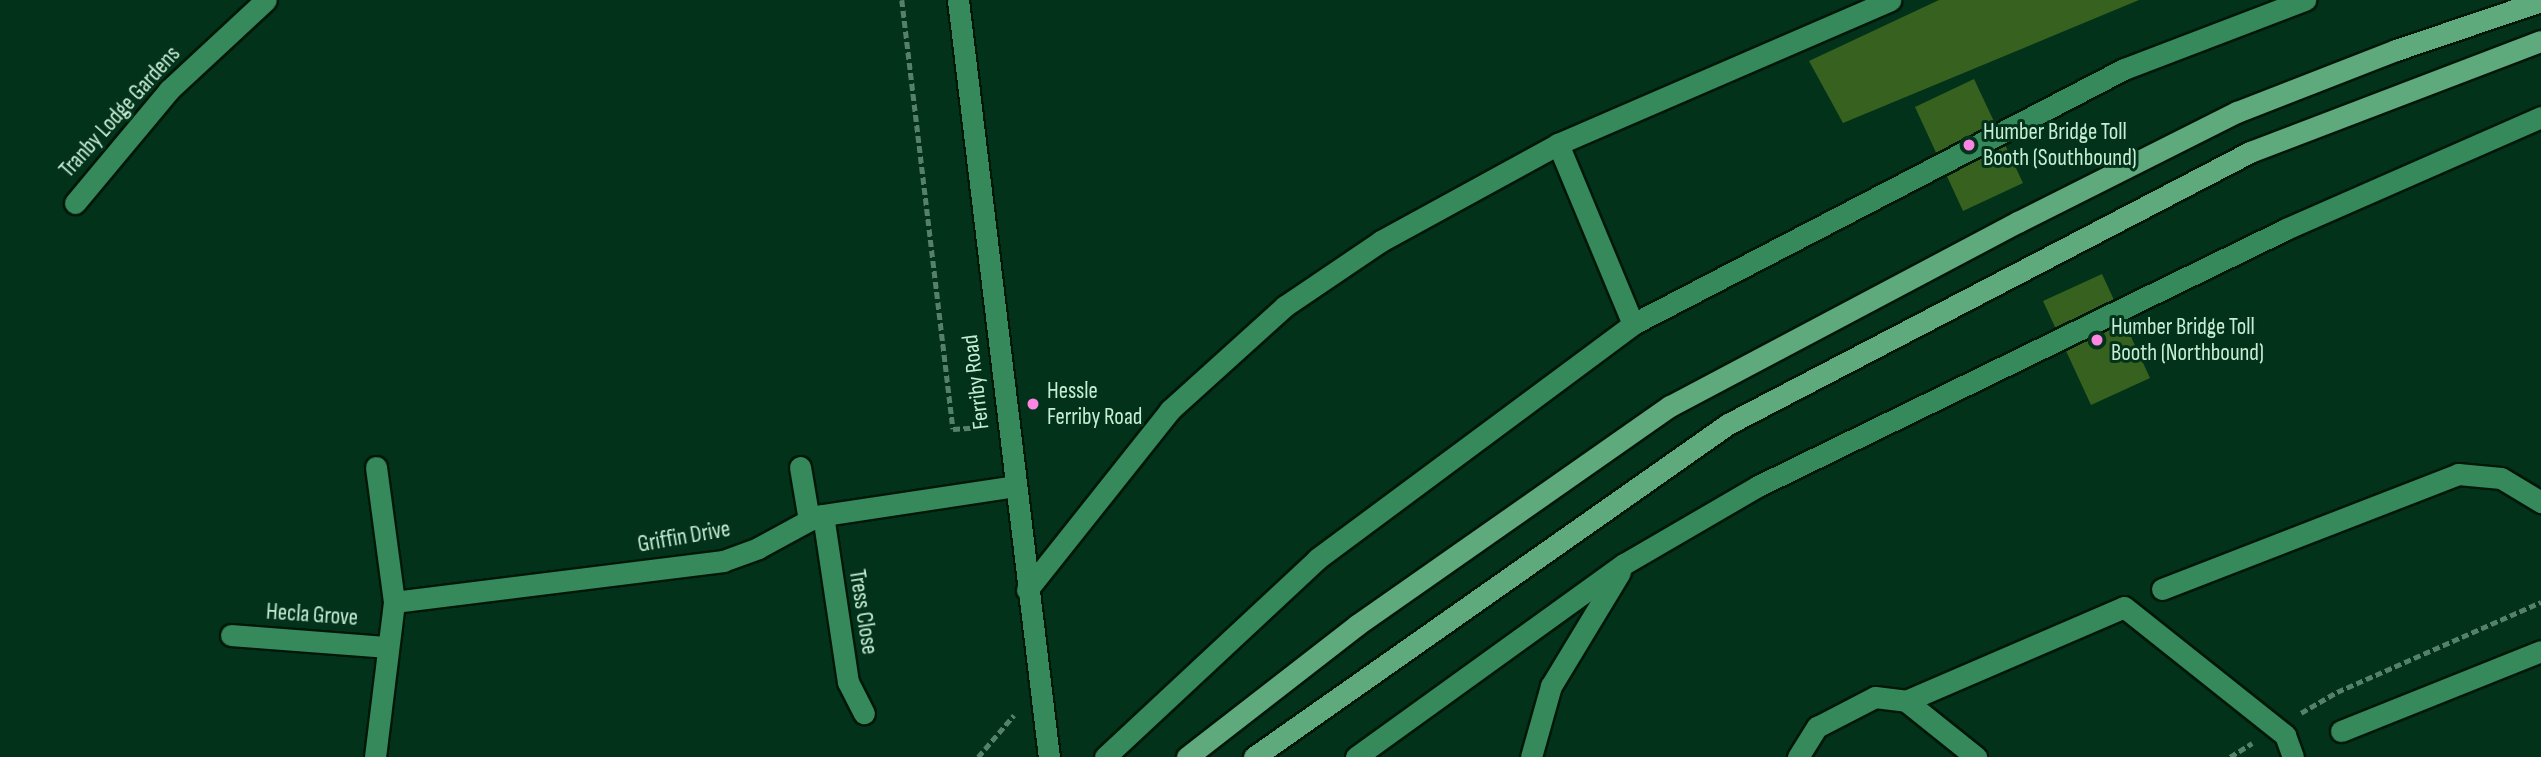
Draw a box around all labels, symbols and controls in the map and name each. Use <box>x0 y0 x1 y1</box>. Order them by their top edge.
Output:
street label: Tranby Lodge Gardens <box>54 41 186 183</box>
place label: Humber Bridge Toll Booth (Southbound) <box>1983 118 2137 172</box>
marker: Humber Bridge Toll Booth (Southbound) <box>1961 137 1977 153</box>
place label: Humber Bridge Toll Booth (Northbound) <box>2111 313 2264 367</box>
marker: Humber Bridge Toll Booth (Northbound) <box>2089 332 2105 348</box>
street label: Ferriby Road <box>956 333 996 431</box>
place label: Hessle Ferriby Road <box>1047 377 1142 431</box>
marker: Hessle Ferriby Road <box>1025 396 1041 412</box>
street label: Griffin Drive <box>636 515 732 559</box>
street label: Tress Close <box>843 568 883 656</box>
street label: Hecla Grove <box>265 598 359 632</box>

